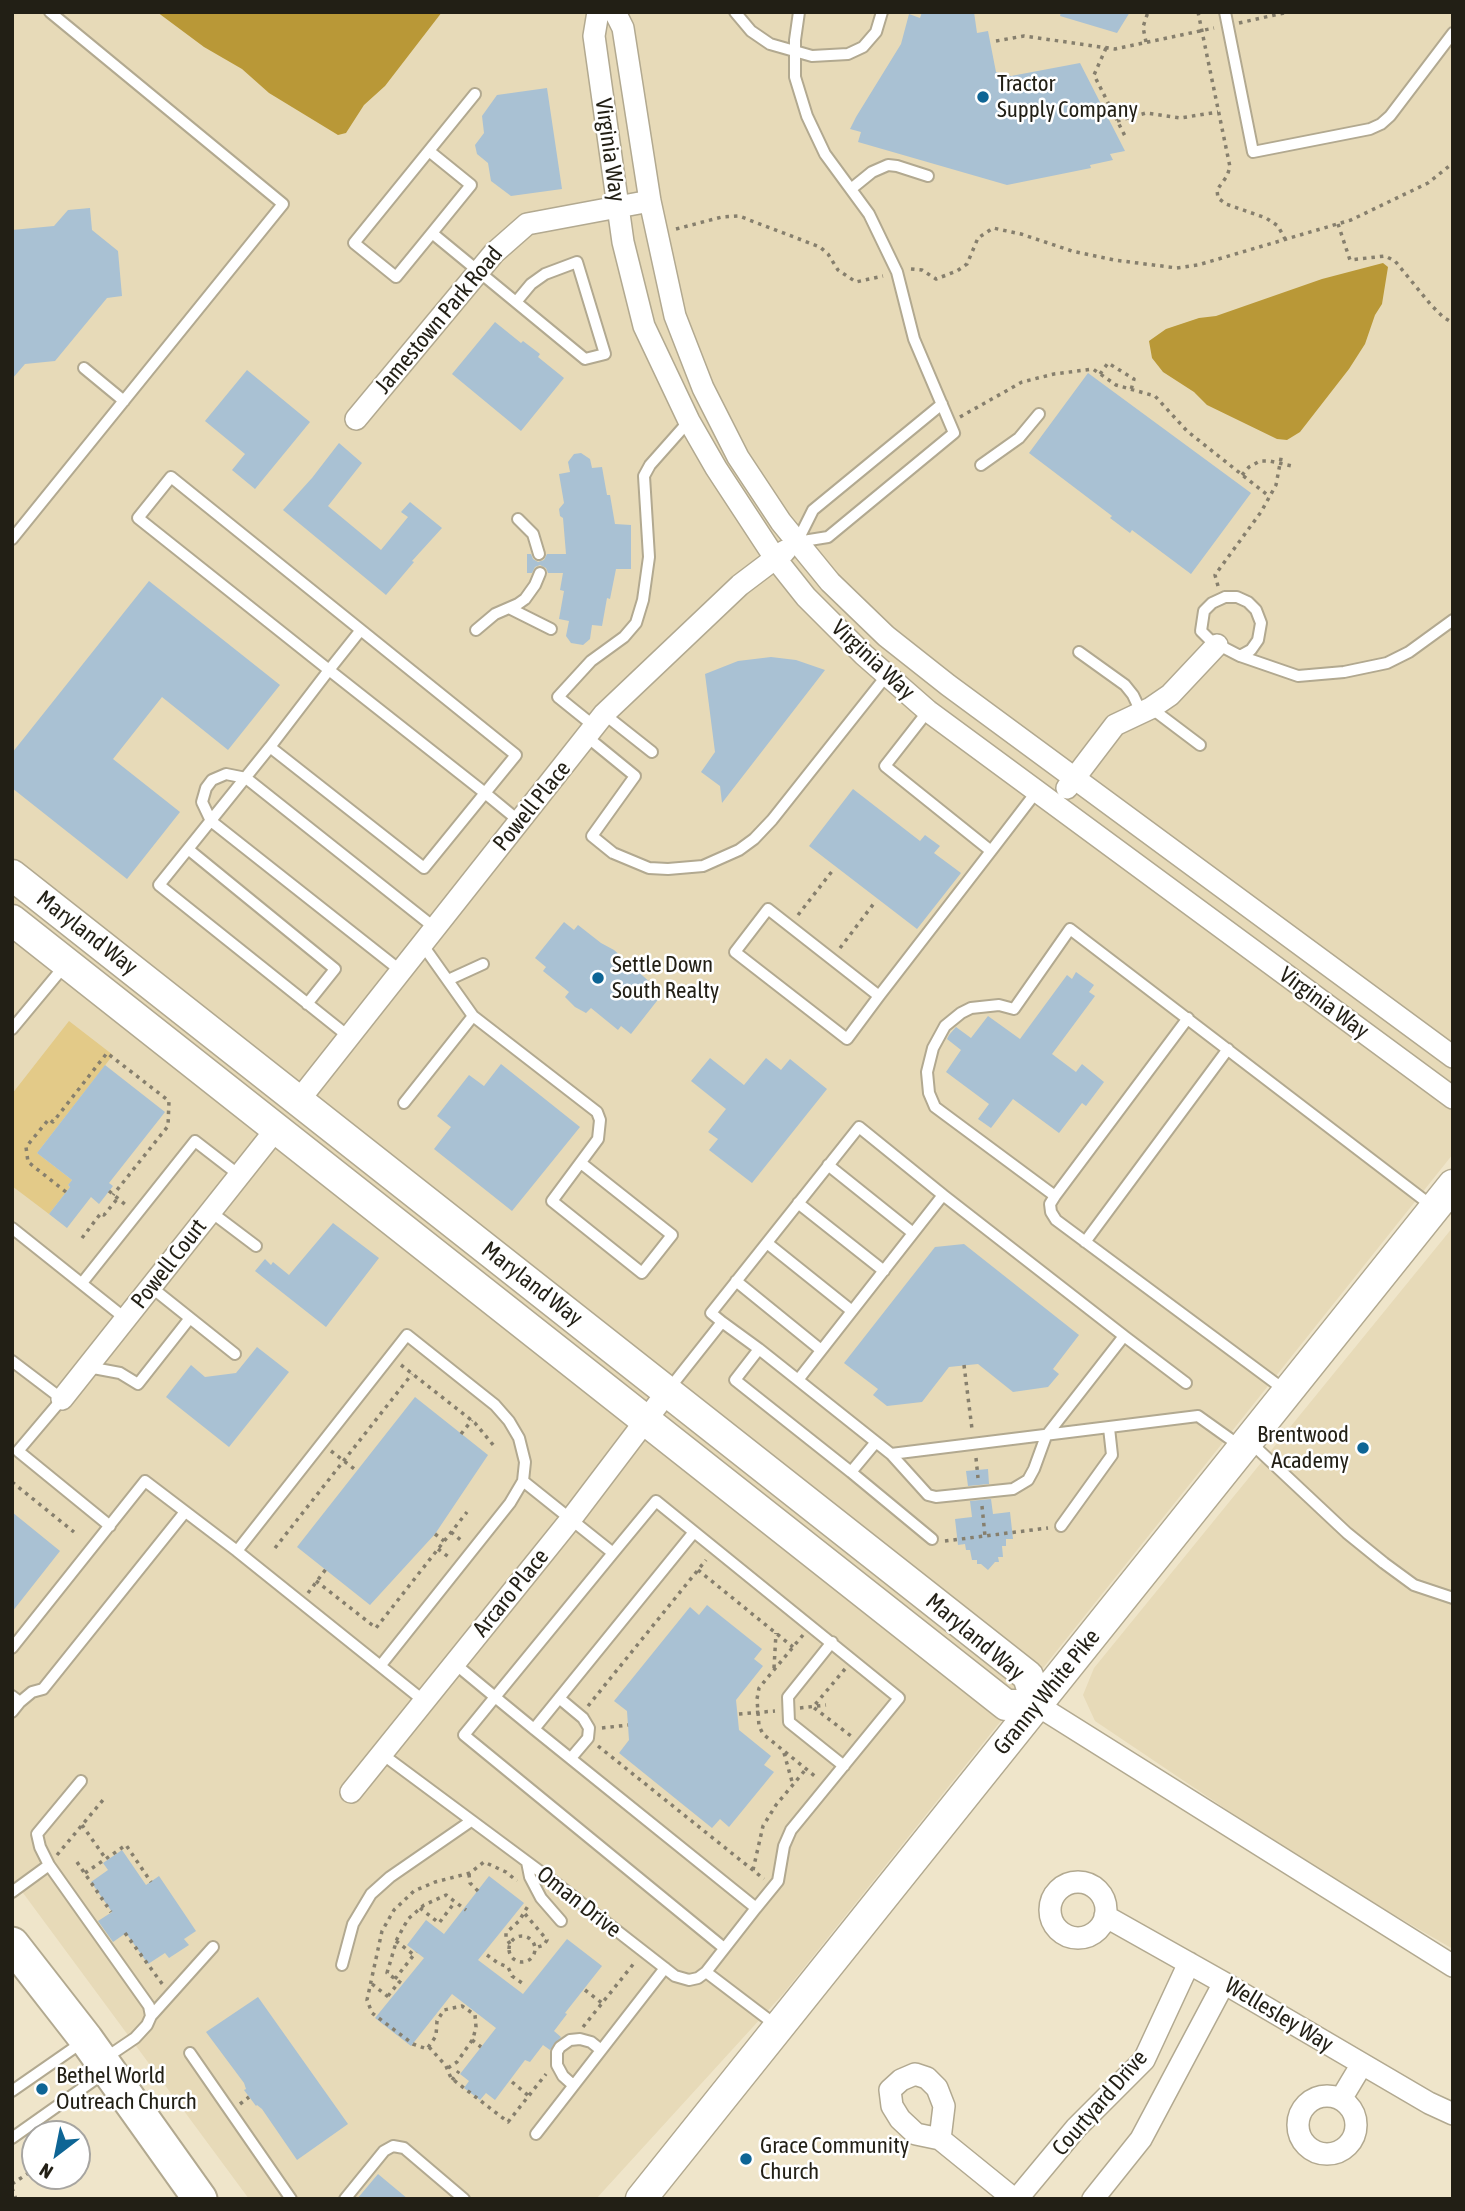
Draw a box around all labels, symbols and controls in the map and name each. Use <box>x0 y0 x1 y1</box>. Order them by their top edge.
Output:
place label: Tractor Supply Company <box>997 70 1138 124</box>
marker: Tractor Supply Company <box>975 89 991 105</box>
street label: Virginia Way <box>589 96 631 204</box>
street label: Jamestown Park Road <box>369 241 509 399</box>
street label: Virginia Way <box>825 614 921 706</box>
street label: Powell Place <box>487 755 577 857</box>
street label: Maryland Way <box>31 885 143 981</box>
place label: Settle Down South Realty <box>612 951 719 1005</box>
street label: Virginia Way <box>1274 961 1374 1045</box>
marker: Settle Down South Realty <box>590 970 606 986</box>
street label: Powell Court <box>125 1214 213 1314</box>
street label: Maryland Way <box>476 1236 588 1332</box>
place label: Brentwood Academy <box>1257 1421 1349 1475</box>
marker: Brentwood Academy <box>1355 1440 1371 1456</box>
street label: Arcaro Place <box>467 1544 555 1642</box>
street label: Maryland Way <box>920 1588 1030 1686</box>
street label: Granny White Pike <box>988 1624 1106 1760</box>
street label: Oman Drive <box>531 1860 627 1944</box>
street label: Wellesley Way <box>1220 1972 1338 2058</box>
street label: Courtyard Drive <box>1047 2045 1153 2161</box>
place label: Bethel World Outreach Church <box>56 2062 197 2116</box>
marker: Bethel World Outreach Church <box>34 2081 50 2097</box>
north arrow <box>21 2120 91 2190</box>
place label: Grace Community Church <box>760 2132 909 2186</box>
marker: Grace Community Church <box>738 2151 754 2167</box>
text: N <box>35 2159 57 2183</box>

